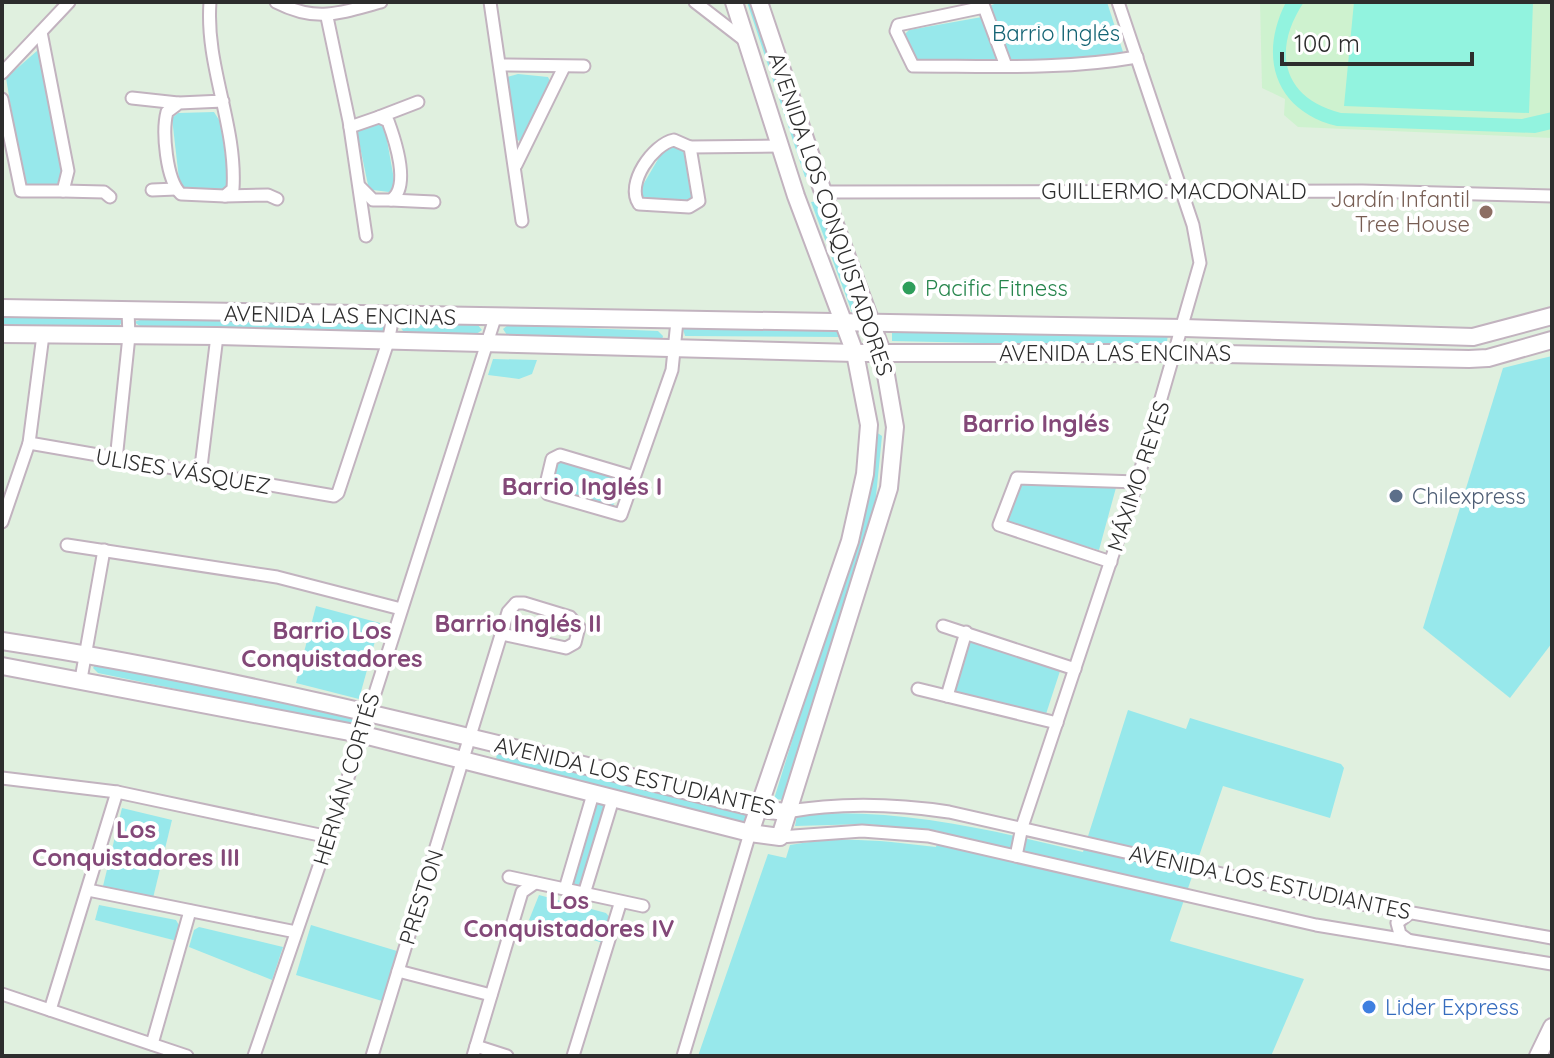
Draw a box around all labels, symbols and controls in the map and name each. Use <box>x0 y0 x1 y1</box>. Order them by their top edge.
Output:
scale bar <box>1282 16 1472 66</box>
park label: Barrio Inglés <box>992 19 1120 47</box>
text: 100 m <box>1294 28 1360 58</box>
street label: AVENIDA LOS CONQUISTADORES <box>762 49 900 379</box>
street label: GUILLERMO MACDONALD <box>1041 177 1307 205</box>
place label: Jardín Infantil Tree House <box>1330 185 1470 238</box>
marker: Jardín Infantil Tree House <box>1477 203 1495 221</box>
place label: Pacific Fitness <box>925 274 1068 302</box>
marker: Pacific Fitness <box>900 279 918 297</box>
street label: AVENIDA LAS ENCINAS <box>224 299 456 331</box>
street label: AVENIDA LAS ENCINAS <box>999 339 1231 367</box>
street label: MÁXIMO REYES <box>1100 397 1176 555</box>
district label: Barrio Inglés <box>962 408 1110 438</box>
street label: ULISES VÁSQUEZ <box>94 442 272 500</box>
district label: Barrio Inglés I <box>502 471 662 501</box>
place label: Chilexpress <box>1412 482 1526 510</box>
marker: Chilexpress <box>1387 487 1405 505</box>
district label: Barrio Inglés II <box>434 608 602 638</box>
district label: Barrio Los Conquistadores <box>241 615 423 673</box>
street label: HERNÁN CORTÉS <box>306 689 386 869</box>
street label: AVENIDA LOS ESTUDIANTES <box>492 730 778 822</box>
district label: Los Conquistadores III <box>32 814 240 872</box>
street label: AVENIDA LOS ESTUDIANTES <box>1127 838 1413 926</box>
street label: PRESTON <box>392 846 450 948</box>
district label: Los Conquistadores IV <box>464 885 674 943</box>
place label: Lider Express <box>1385 993 1519 1021</box>
marker: Lider Express <box>1360 998 1378 1016</box>

